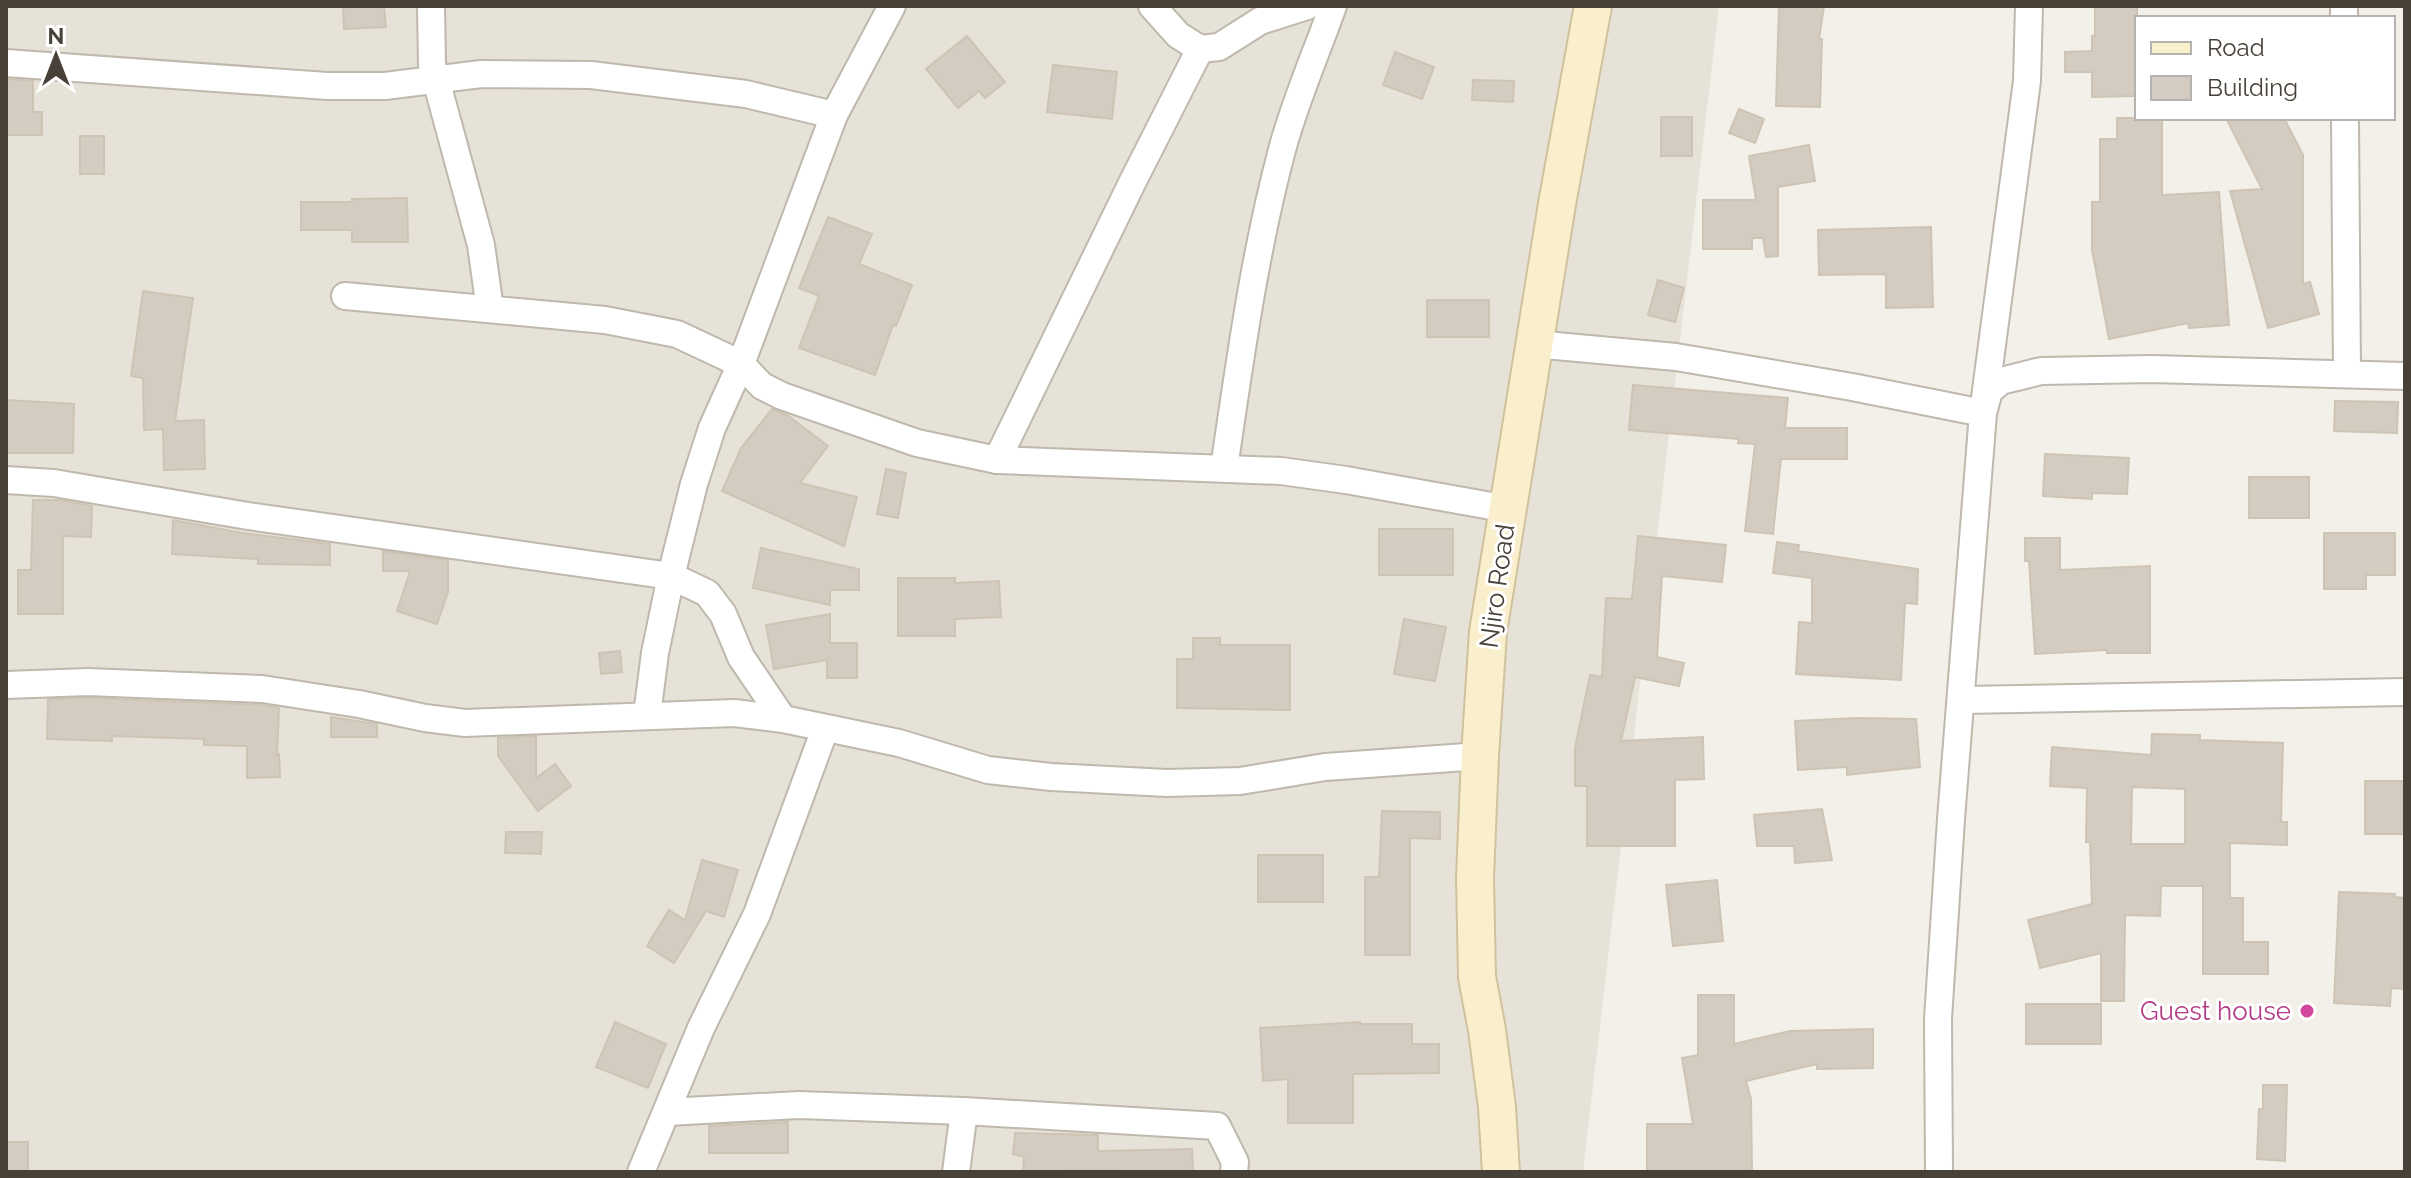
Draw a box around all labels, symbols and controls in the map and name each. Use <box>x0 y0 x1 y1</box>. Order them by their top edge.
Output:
north arrow <box>16 16 96 96</box>
legend <box>2135 16 2395 120</box>
text: N <box>48 23 64 49</box>
text: Road <box>2207 33 2265 62</box>
text: Building <box>2207 73 2298 102</box>
street label: Njiro Road <box>1473 522 1521 650</box>
place label: Guest house <box>2140 996 2291 1026</box>
marker: Guest house <box>2298 1002 2316 1020</box>

